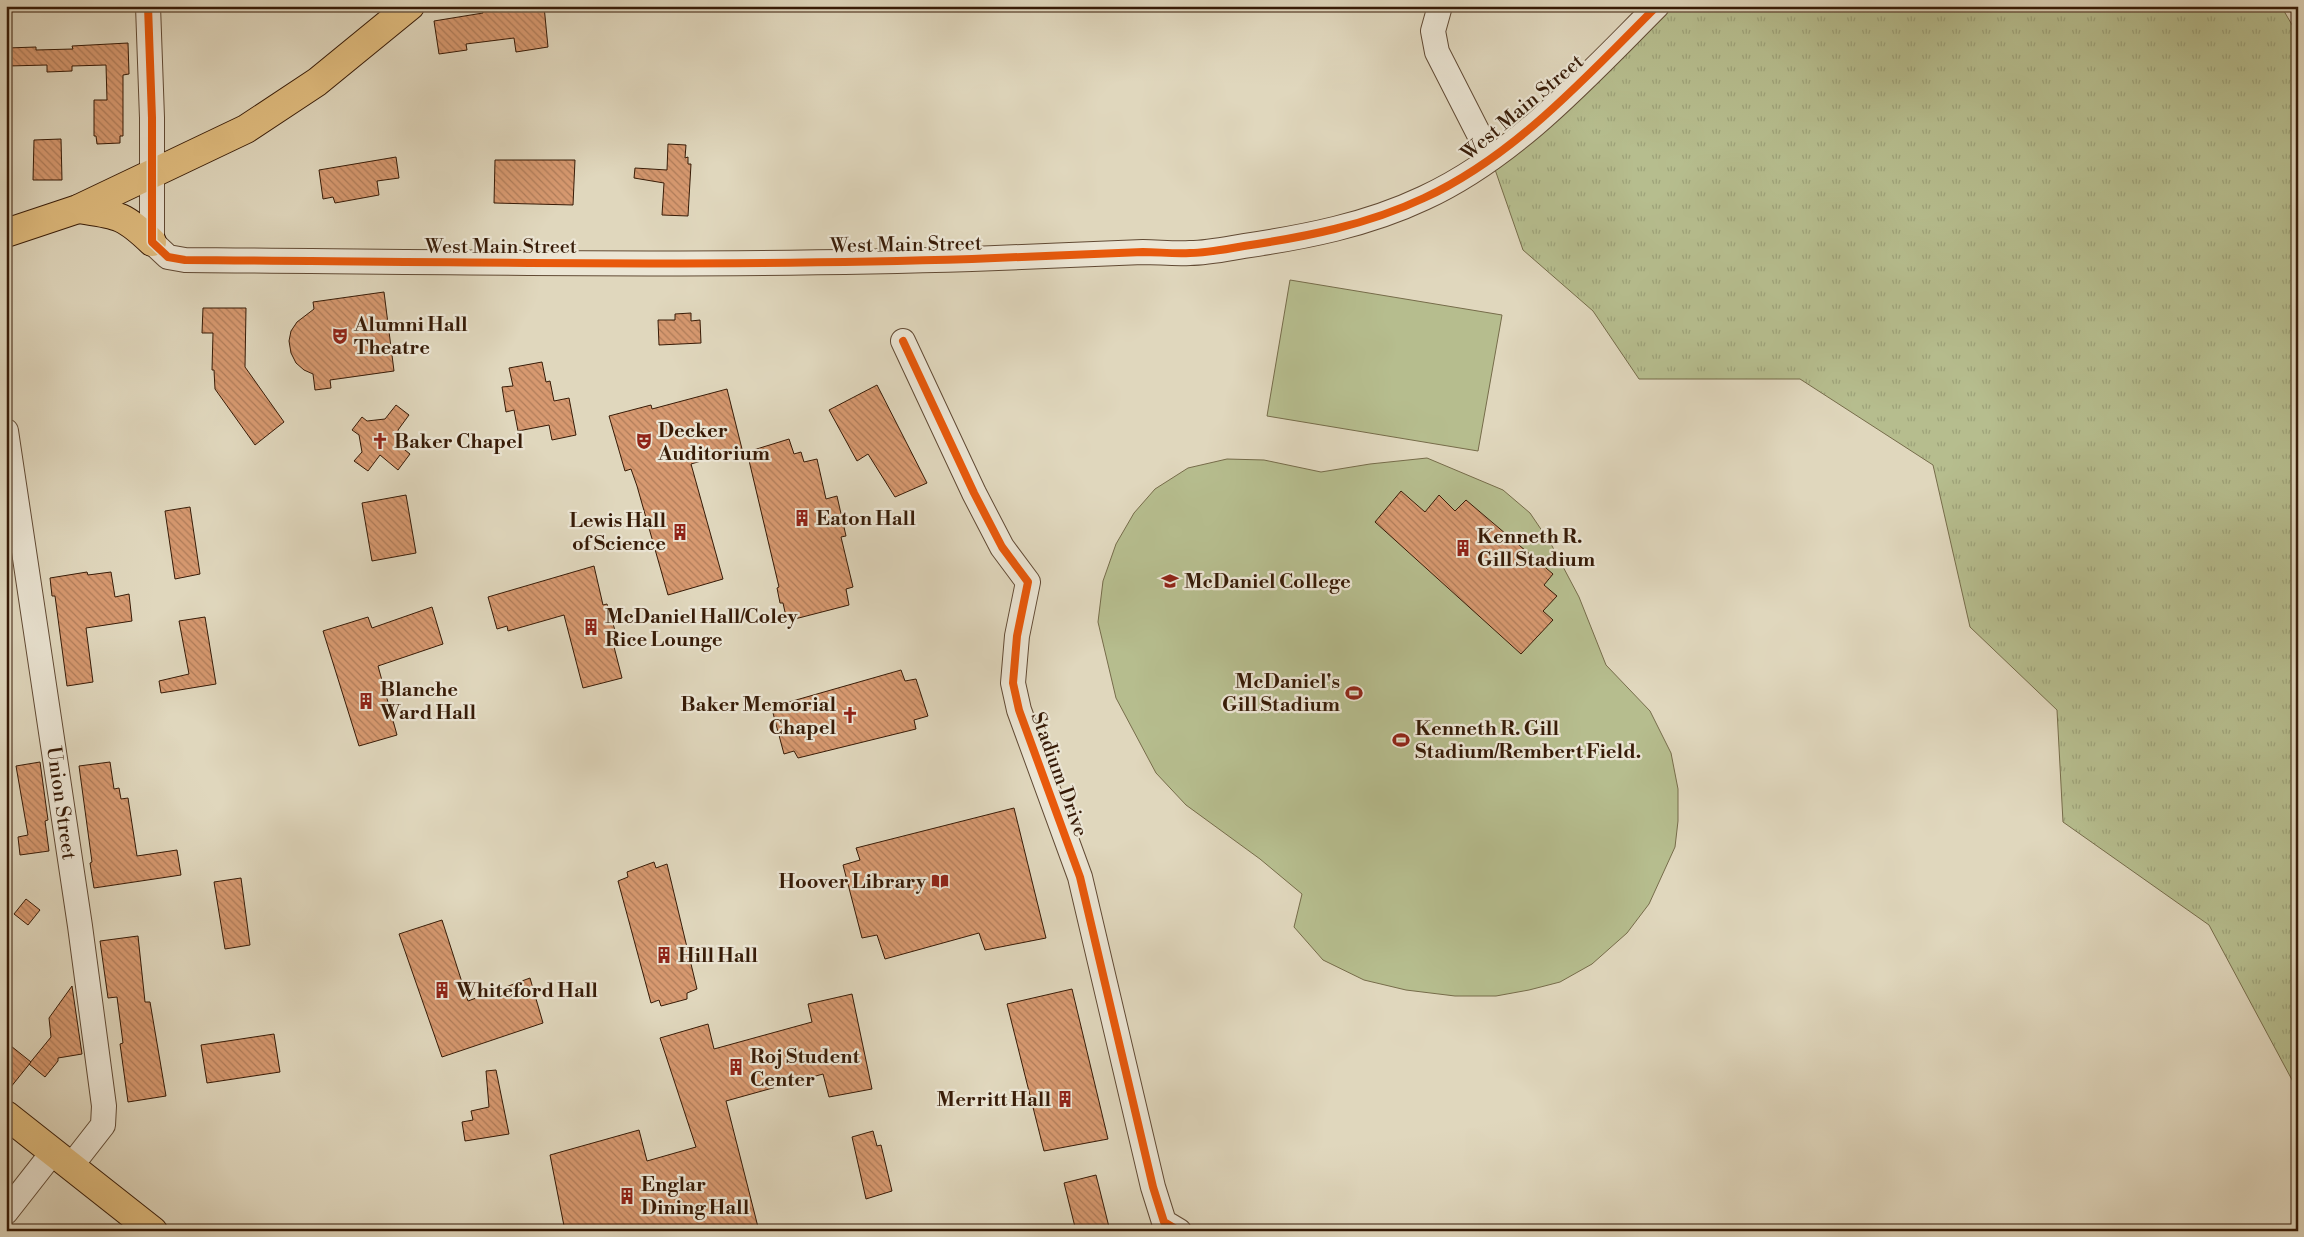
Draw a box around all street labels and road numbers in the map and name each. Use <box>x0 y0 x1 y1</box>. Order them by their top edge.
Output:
street label: West Main Street <box>1456 50 1589 167</box>
street label: West Main Street <box>829 232 982 259</box>
street label: West Main Street <box>424 235 577 260</box>
street label: Stadium Drive <box>1024 709 1093 840</box>
street label: Union Street <box>40 745 81 862</box>

